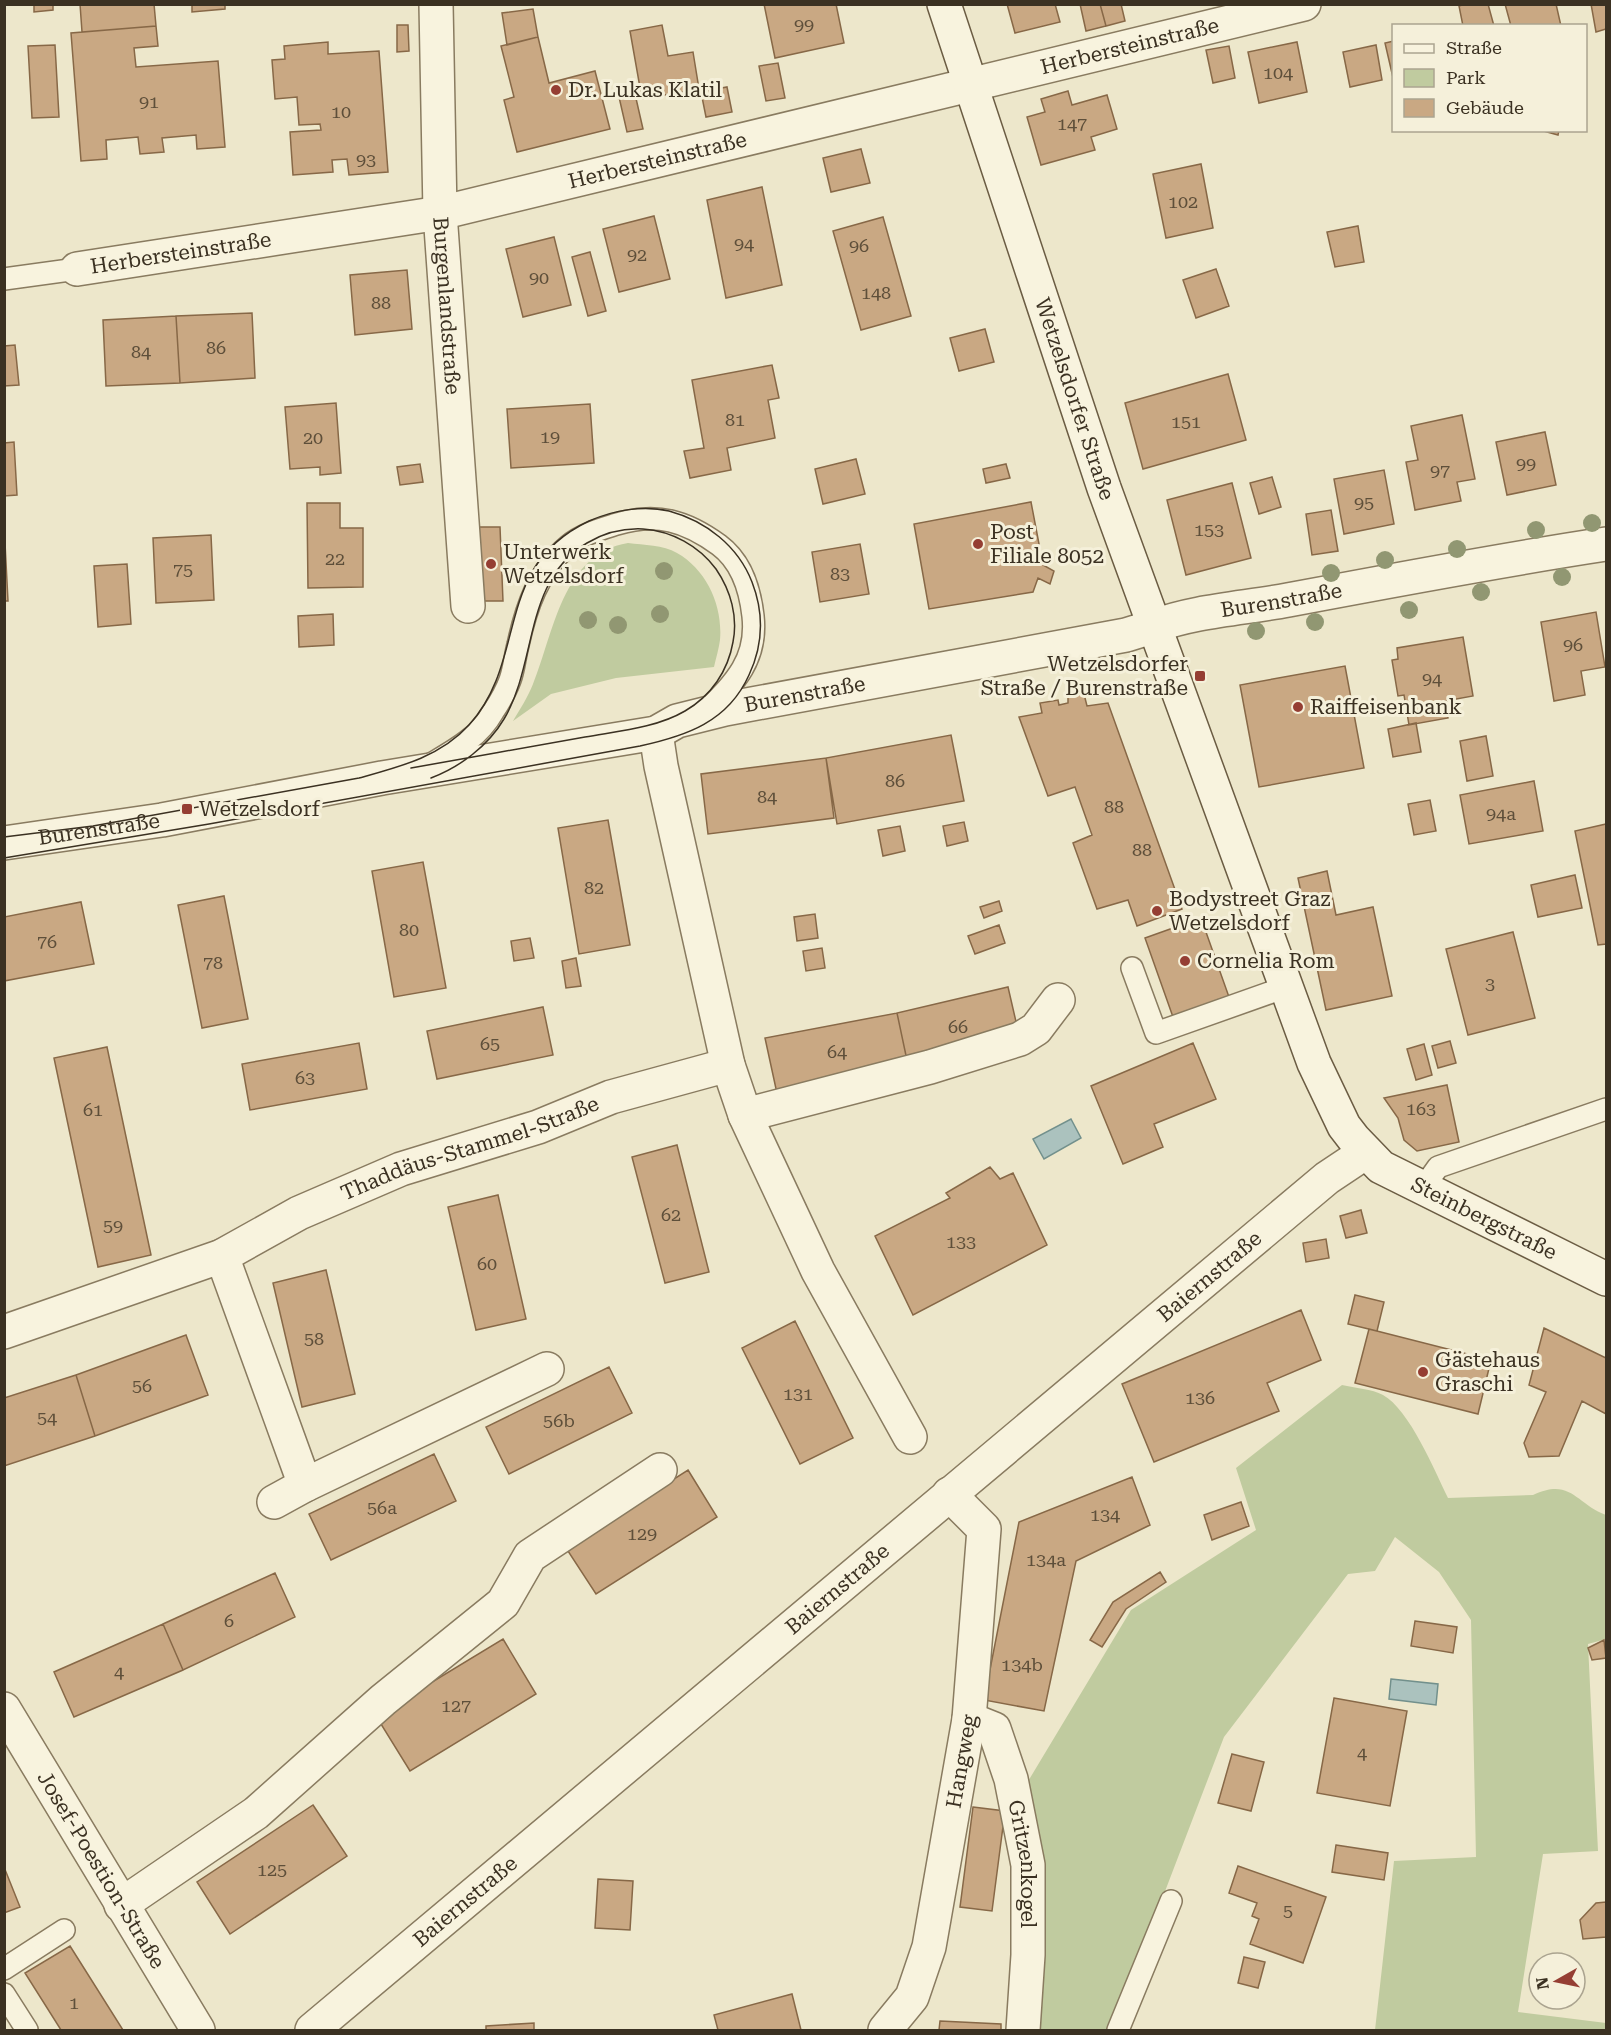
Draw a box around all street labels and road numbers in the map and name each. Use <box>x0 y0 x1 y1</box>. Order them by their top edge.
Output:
street label: Herbersteinstraße <box>1038 13 1221 79</box>
street label: Herbersteinstraße <box>566 127 749 194</box>
street label: Burgenlandstraße <box>428 216 465 396</box>
street label: Herbersteinstraße <box>89 227 273 279</box>
street label: Wetzelsdorfer Straße <box>1030 295 1119 503</box>
street label: Burenstraße <box>1219 578 1344 622</box>
street label: Burenstraße <box>742 671 867 717</box>
street label: Burenstraße <box>37 808 161 850</box>
street label: Thaddäus-Stammel-Straße <box>337 1091 602 1205</box>
street label: Steinbergstraße <box>1407 1172 1561 1265</box>
street label: Baiernstraße <box>1153 1226 1266 1327</box>
street label: Baiernstraße <box>781 1539 894 1639</box>
street label: Hangweg <box>942 1713 982 1810</box>
street label: Josef-Poestion-Straße <box>32 1767 170 1973</box>
street label: Gritzenkogel <box>1003 1798 1040 1929</box>
street label: Baiernstraße <box>408 1851 522 1952</box>

